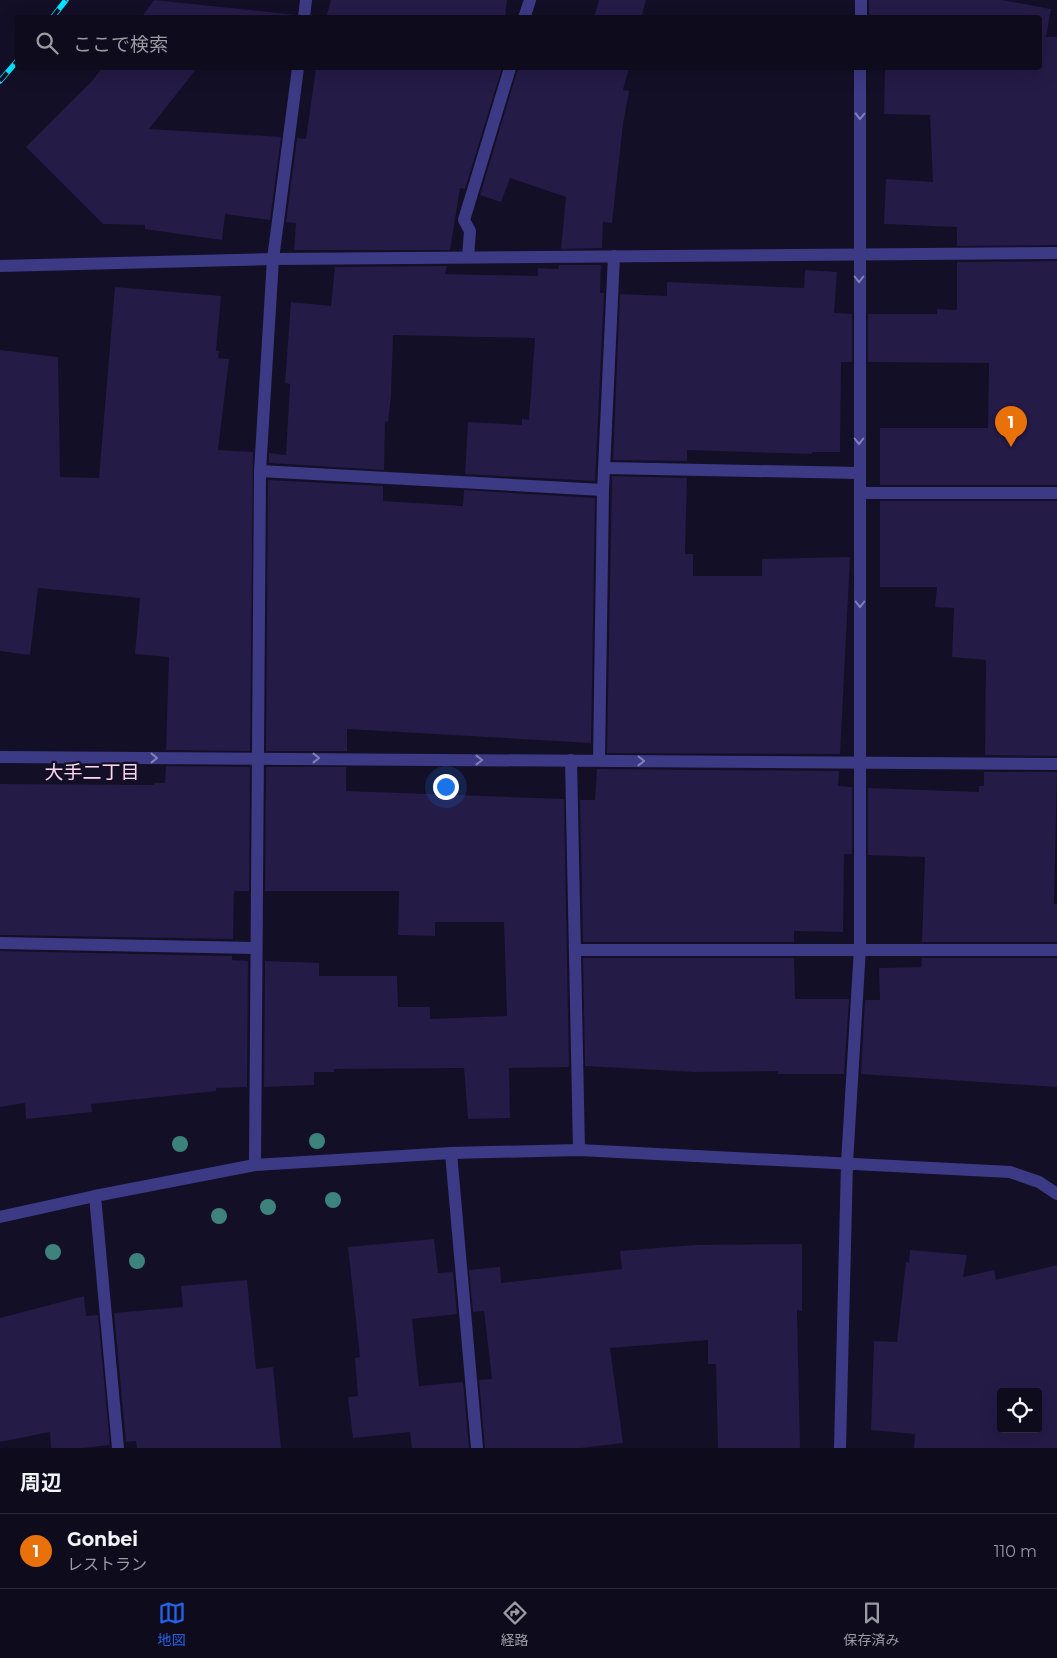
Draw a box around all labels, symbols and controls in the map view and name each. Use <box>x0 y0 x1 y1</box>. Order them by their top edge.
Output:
search box <box>15 15 1042 70</box>
icon: search <box>33 29 61 57</box>
text: ここで検索 <box>73 33 168 56</box>
one-way arrow <box>855 112 865 120</box>
one-way arrow <box>854 275 864 283</box>
pin: 1 <box>995 406 1027 447</box>
one-way arrow <box>854 438 864 445</box>
one-way arrow <box>855 600 865 608</box>
one-way arrow <box>150 753 158 763</box>
one-way arrow <box>312 753 320 764</box>
one-way arrow <box>475 755 483 765</box>
one-way arrow <box>638 756 645 766</box>
district label: 大手二丁目 <box>44 761 140 784</box>
your location <box>433 774 459 800</box>
map controls <box>997 1388 1042 1433</box>
button: locate <box>997 1388 1042 1433</box>
text: 周辺 <box>20 1470 62 1495</box>
text: Gonbei <box>67 1528 138 1551</box>
text: 1 <box>33 1542 39 1561</box>
text: 110 m <box>994 1542 1037 1561</box>
text: レストラン <box>67 1555 147 1574</box>
tab: 地図 <box>158 1599 186 1649</box>
tab: 経路 <box>501 1599 529 1649</box>
tab: 保存済み <box>844 1599 900 1649</box>

